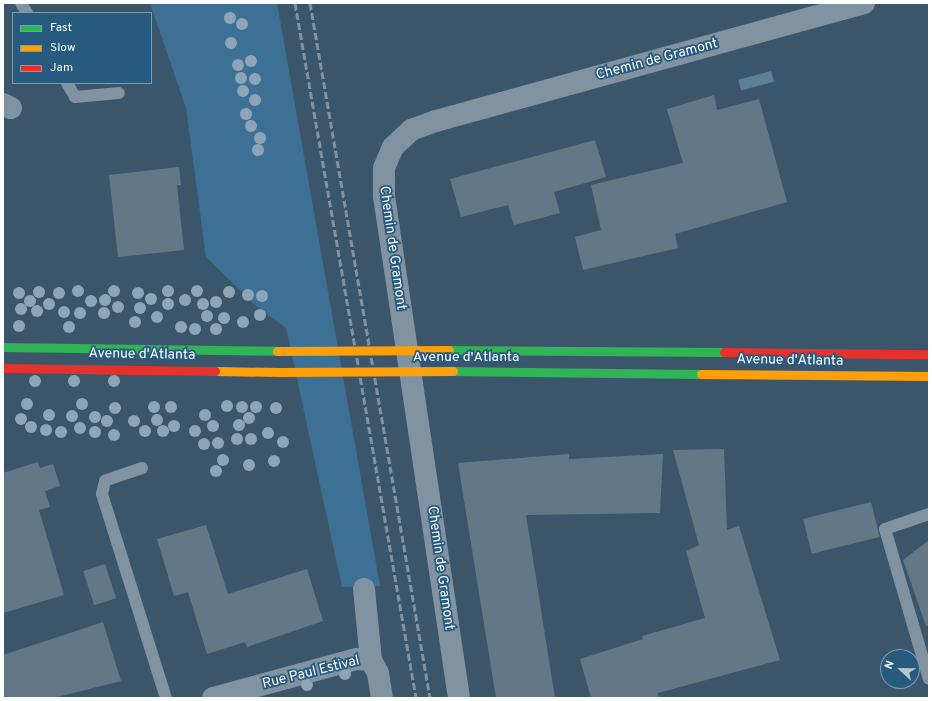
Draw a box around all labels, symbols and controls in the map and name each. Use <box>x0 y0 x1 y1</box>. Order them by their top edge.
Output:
legend <box>12 12 152 84</box>
text: Fast <box>50 20 72 36</box>
street label: Chemin de Gramont <box>594 36 720 84</box>
text: Slow <box>50 40 76 56</box>
text: Jam <box>50 60 73 76</box>
street label: Chemin de Gramont <box>375 185 409 311</box>
street label: Avenue d'Atlanta <box>89 346 195 364</box>
street label: Avenue d'Atlanta <box>413 350 519 366</box>
street label: Avenue d'Atlanta <box>737 352 843 370</box>
street label: Chemin de Gramont <box>423 505 457 631</box>
north arrow <box>880 649 920 689</box>
street label: Rue Paul Estival <box>261 653 361 693</box>
text: N <box>882 659 898 671</box>

